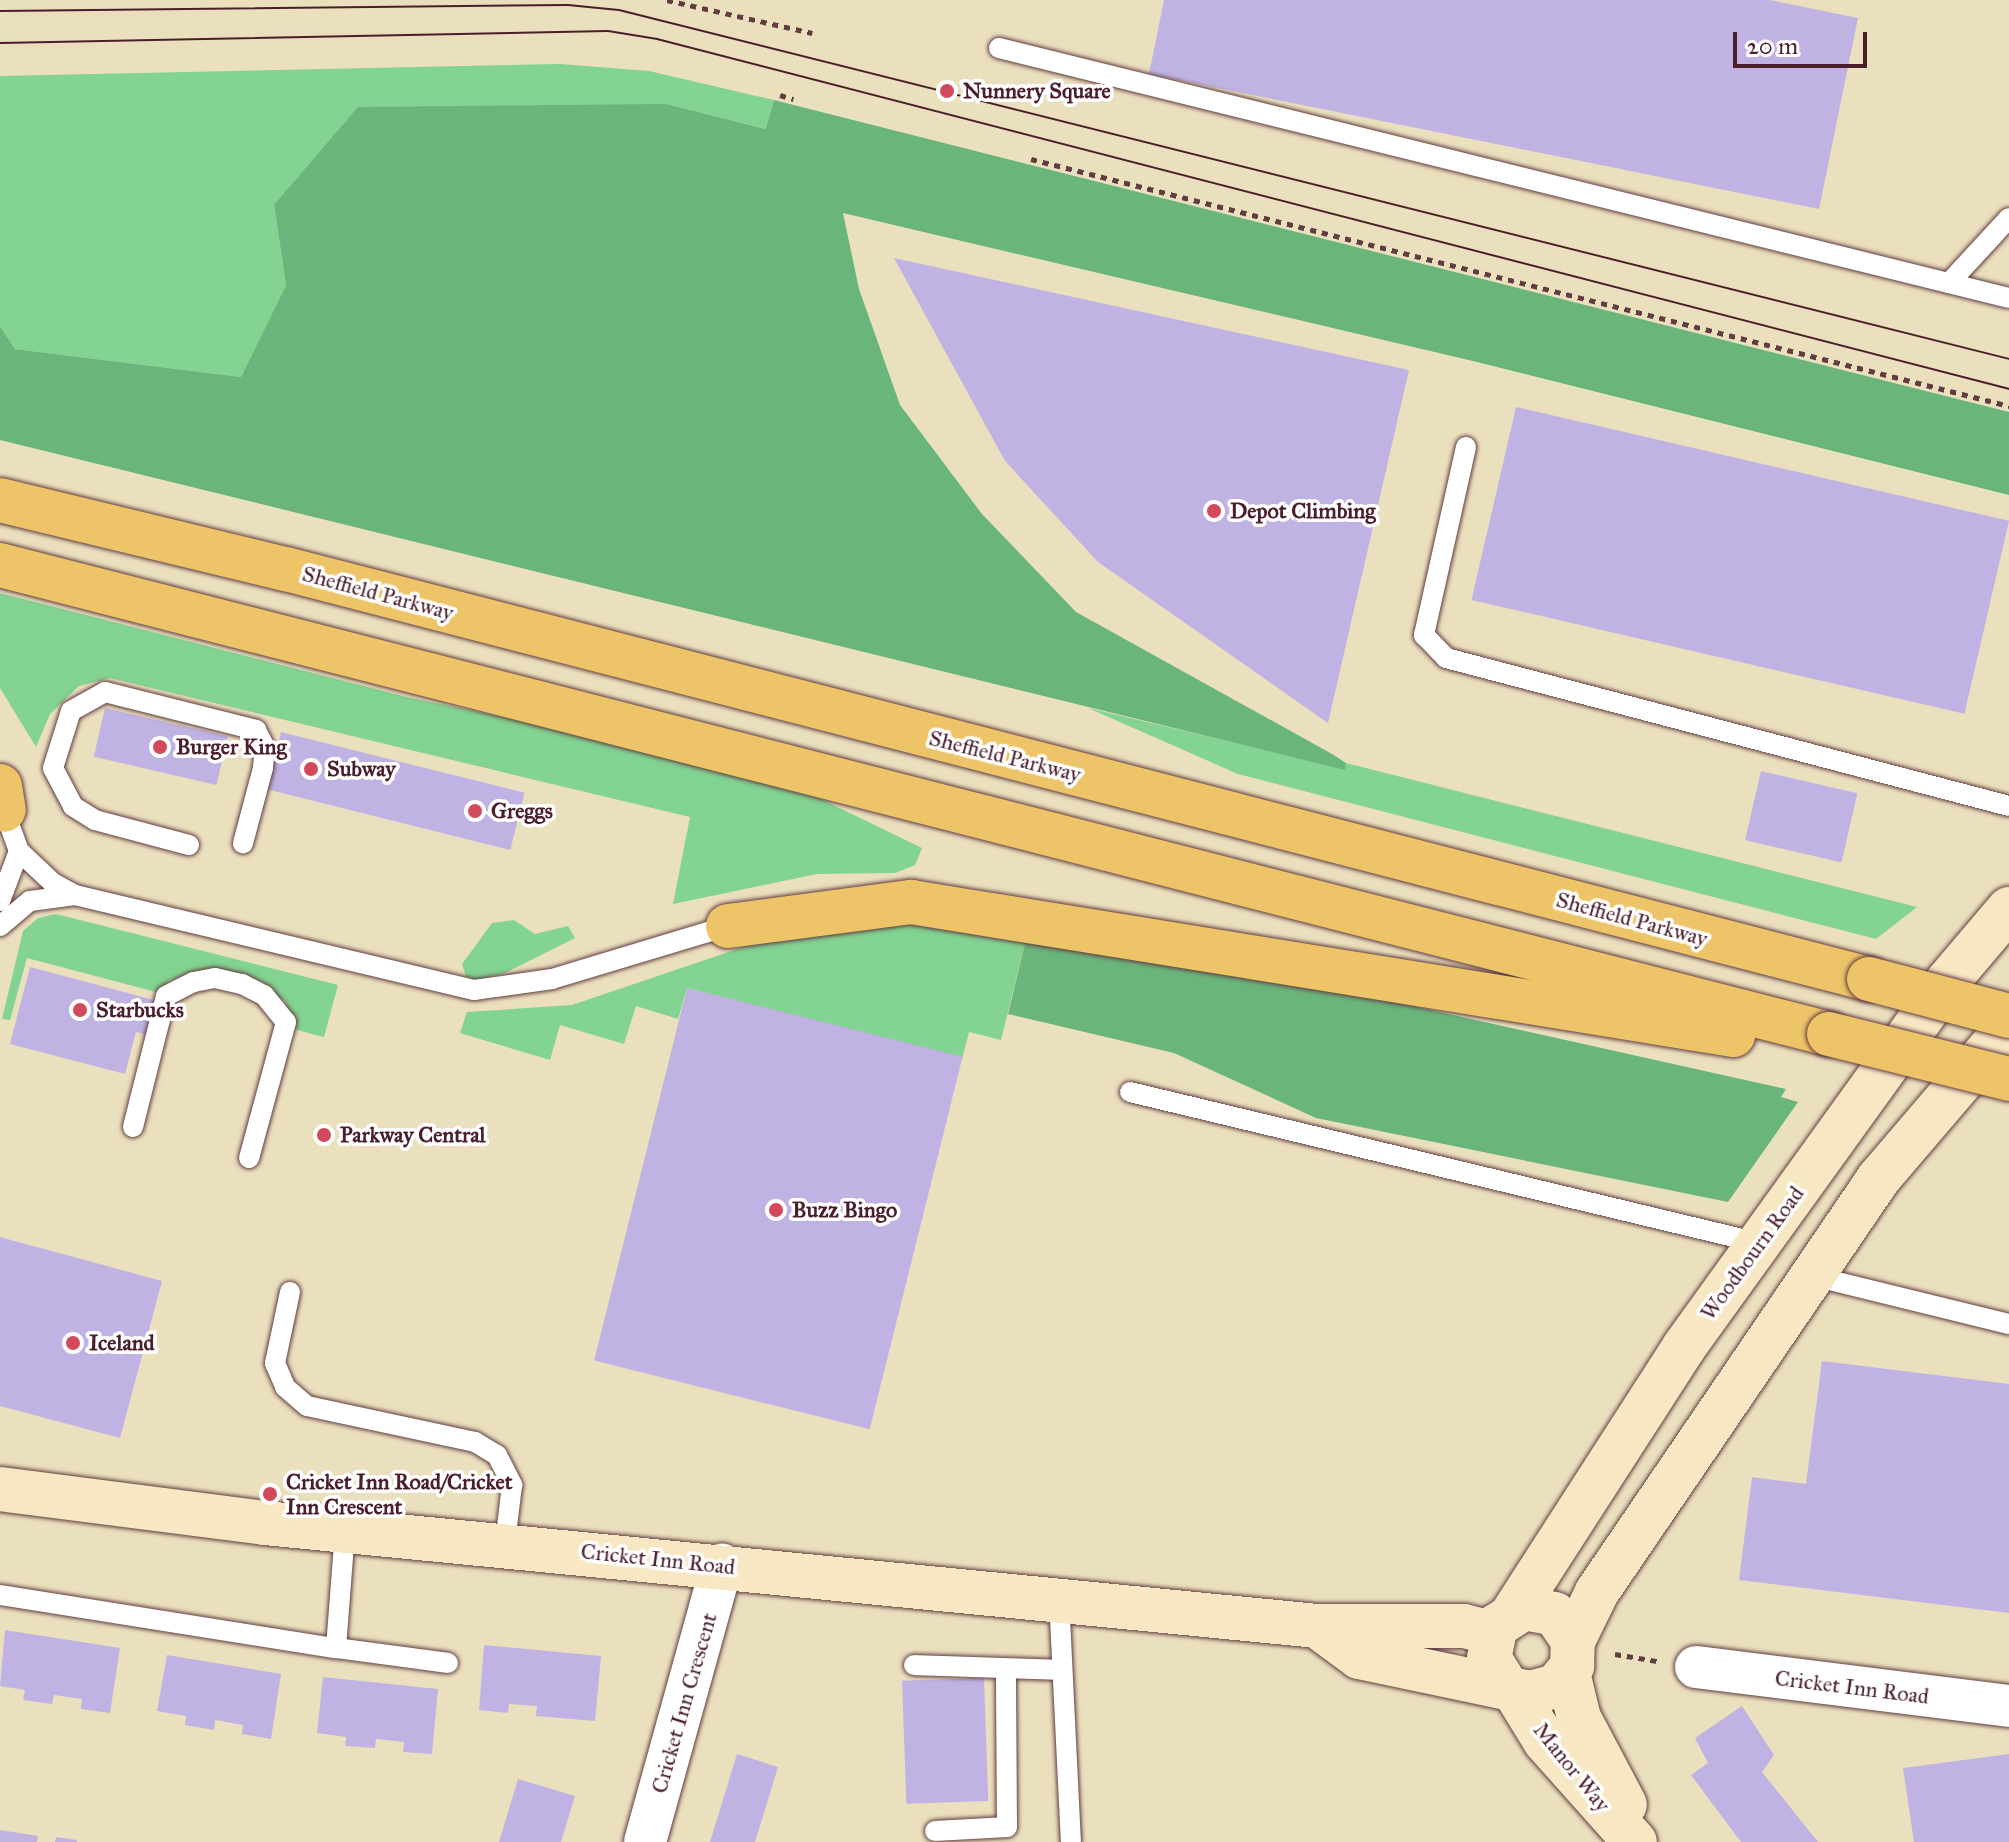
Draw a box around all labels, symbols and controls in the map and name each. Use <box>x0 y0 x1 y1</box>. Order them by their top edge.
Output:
scale bar <box>1737 16 1871 66</box>
text: 20 m <box>1747 31 1798 61</box>
place label: Nunnery Square <box>963 78 1111 104</box>
marker: Nunnery Square <box>938 82 956 100</box>
place label: Depot Climbing <box>1230 498 1376 524</box>
marker: Depot Climbing <box>1205 502 1223 520</box>
street label: Sheffield Parkway <box>299 560 457 626</box>
street label: Sheffield Parkway <box>926 724 1084 788</box>
place label: Burger King <box>176 734 287 760</box>
marker: Burger King <box>151 738 169 756</box>
place label: Subway <box>327 756 396 782</box>
marker: Subway <box>302 760 320 778</box>
place label: Greggs <box>491 798 553 824</box>
marker: Greggs <box>466 802 484 820</box>
street label: Sheffield Parkway <box>1553 886 1711 952</box>
place label: Starbucks <box>96 997 184 1023</box>
marker: Starbucks <box>71 1001 89 1019</box>
place label: Parkway Central <box>340 1122 485 1148</box>
marker: Parkway Central <box>315 1126 333 1144</box>
street label: Woodbourn Road <box>1695 1181 1809 1325</box>
place label: Buzz Bingo <box>792 1197 897 1223</box>
marker: Buzz Bingo <box>767 1201 785 1219</box>
place label: Iceland <box>89 1330 155 1356</box>
marker: Iceland <box>64 1334 82 1352</box>
place label: Cricket Inn Road/Cricket Inn Crescent <box>286 1468 512 1520</box>
marker: Cricket Inn Road/Cricket Inn Crescent <box>261 1485 279 1503</box>
street label: Cricket Inn Road <box>580 1538 736 1580</box>
street label: Cricket Inn Crescent <box>646 1610 722 1796</box>
street label: Cricket Inn Road <box>1773 1664 1931 1710</box>
street label: Manor Way <box>1528 1717 1616 1817</box>

